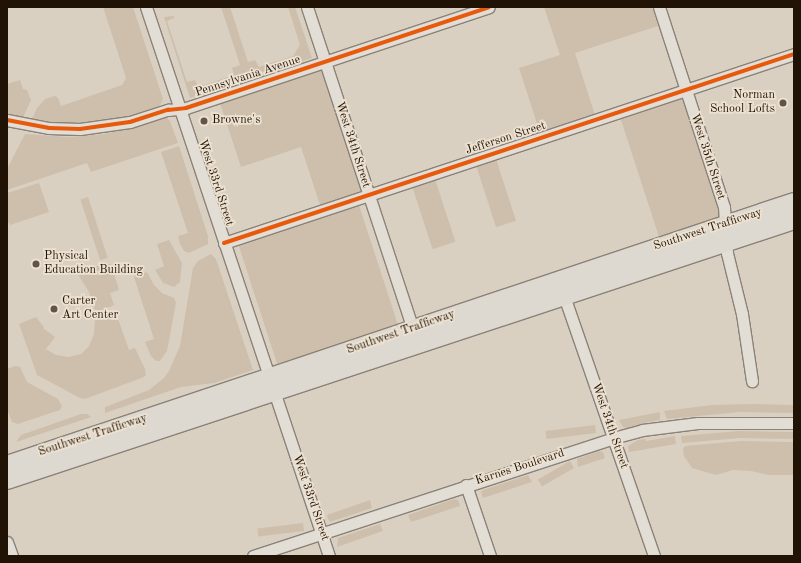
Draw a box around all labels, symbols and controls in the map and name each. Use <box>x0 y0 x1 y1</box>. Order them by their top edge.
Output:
street label: Pennsylvania Avenue <box>194 53 302 101</box>
place label: Norman School Lofts <box>710 89 775 117</box>
marker: Norman School Lofts <box>778 98 788 108</box>
street label: West 34th Street <box>331 100 373 190</box>
street label: West 35th Street <box>686 112 728 202</box>
place label: Browne's <box>212 114 260 128</box>
marker: Browne's <box>199 116 209 126</box>
street label: Jefferson Street <box>464 119 548 159</box>
street label: West 33rd Street <box>194 138 236 228</box>
street label: Southwest Trafficway <box>652 206 764 254</box>
place label: Physical Education Building <box>44 250 143 278</box>
marker: Physical Education Building <box>31 259 41 269</box>
place label: Carter Art Center <box>62 295 118 323</box>
marker: Carter Art Center <box>49 304 59 314</box>
street label: Southwest Trafficway <box>345 308 457 358</box>
street label: West 34th Street <box>588 381 630 471</box>
street label: Southwest Trafficway <box>37 412 149 460</box>
street label: Karnes Boulevard <box>474 447 566 489</box>
street label: West 33rd Street <box>289 453 331 543</box>

